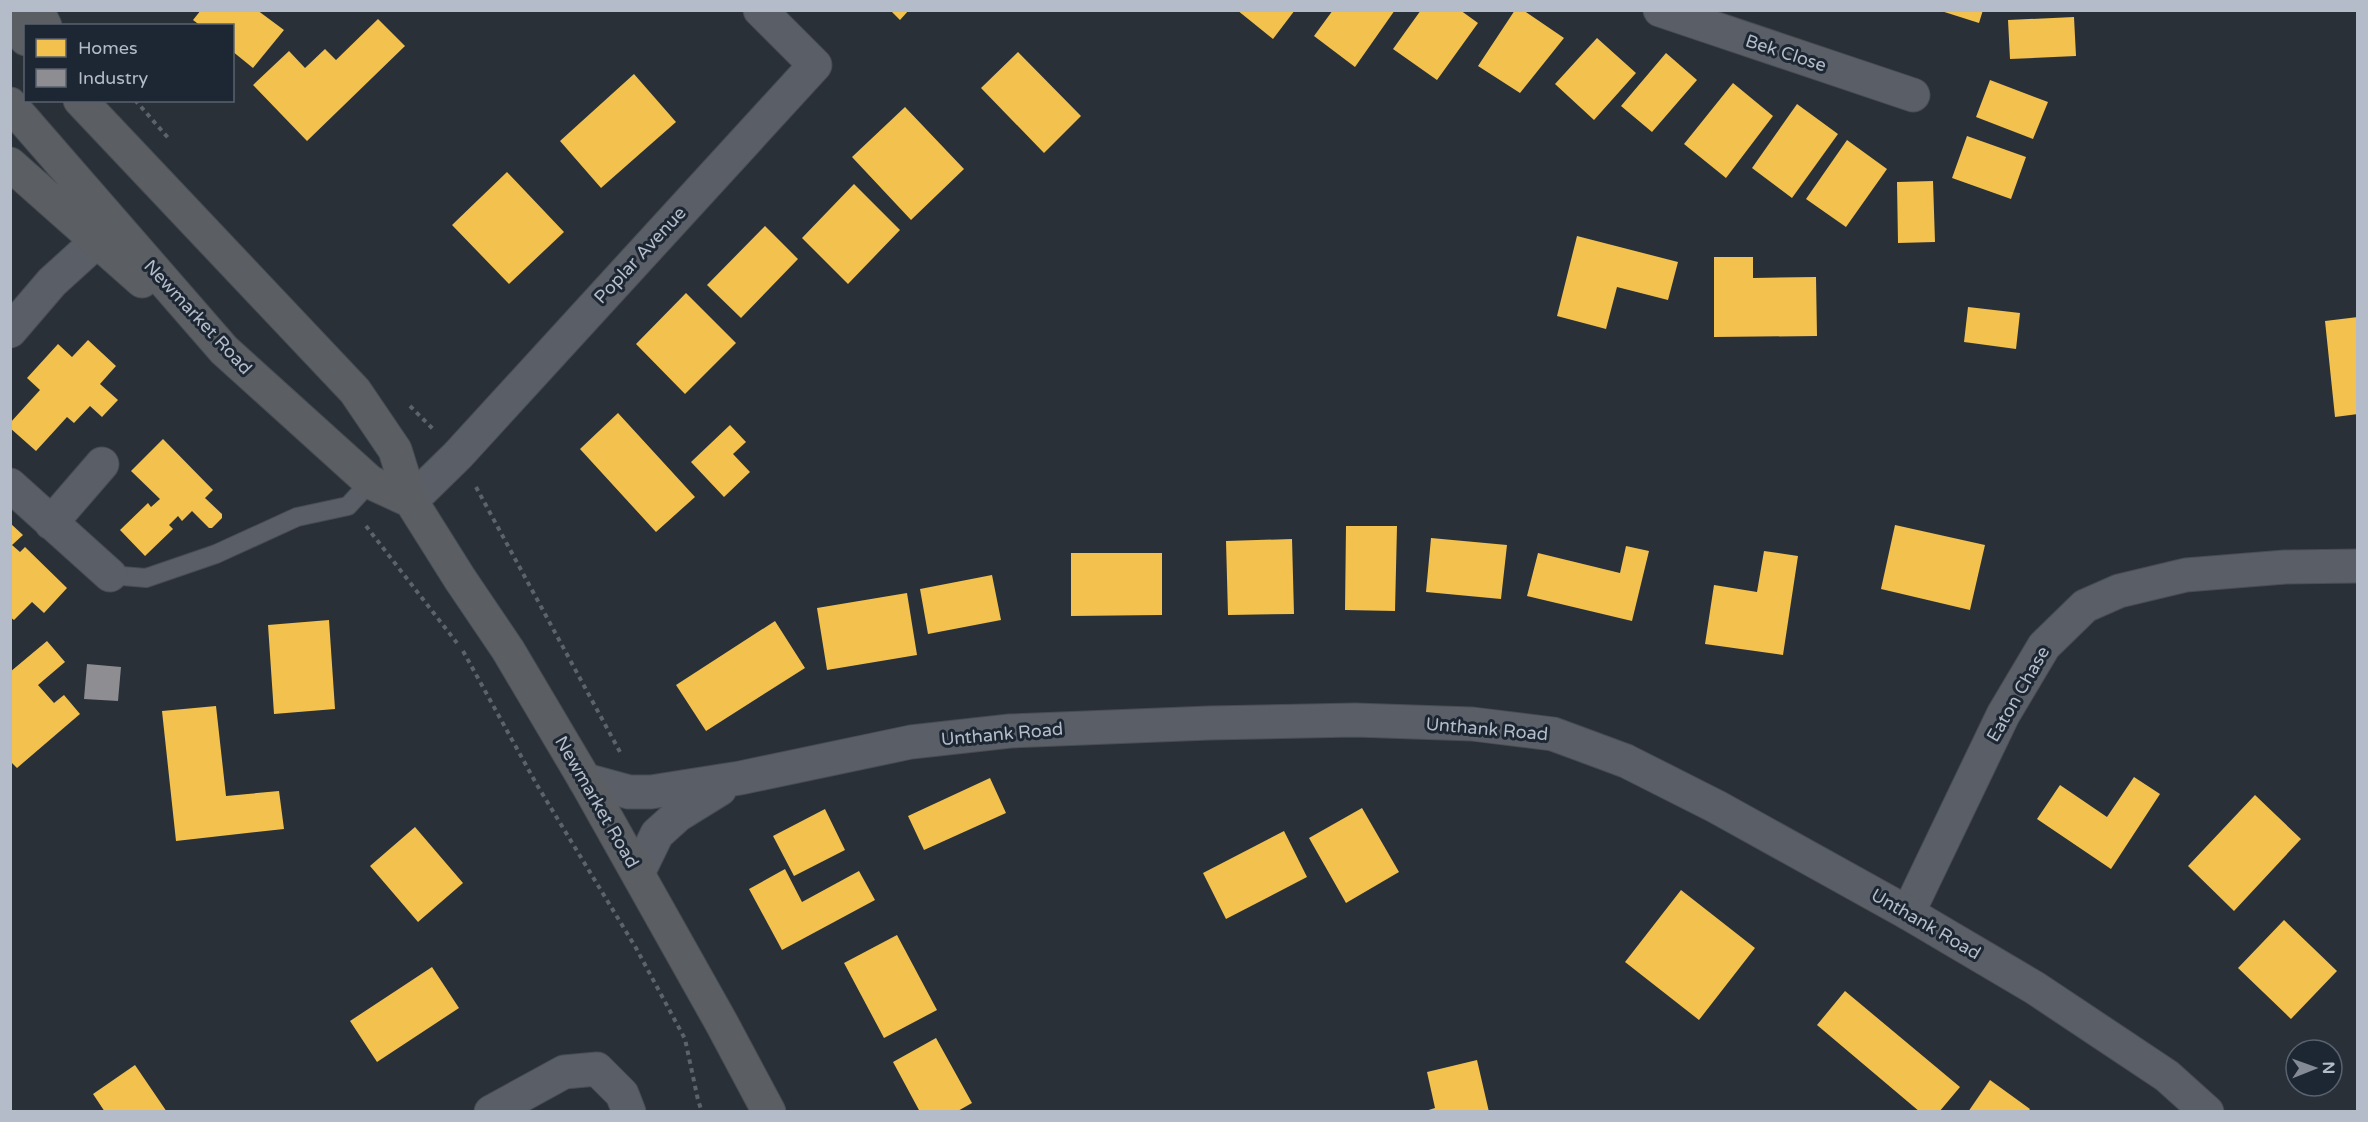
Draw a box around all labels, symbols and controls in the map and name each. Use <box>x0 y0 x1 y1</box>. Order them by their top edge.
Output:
legend <box>24 24 234 102</box>
street label: Bek Close <box>1743 30 1829 76</box>
text: Homes <box>78 37 138 59</box>
text: Industry <box>78 67 149 89</box>
street label: Poplar Avenue <box>589 202 691 308</box>
street label: Newmarket Road <box>139 255 257 379</box>
street label: Eaton Chase <box>1982 642 2054 746</box>
street label: Unthank Road <box>1425 713 1549 745</box>
street label: Unthank Road <box>940 718 1064 750</box>
street label: Newmarket Road <box>550 732 644 872</box>
street label: Unthank Road <box>1867 884 1985 964</box>
north arrow <box>2284 1038 2344 1098</box>
text: N <box>2318 1061 2338 1074</box>

